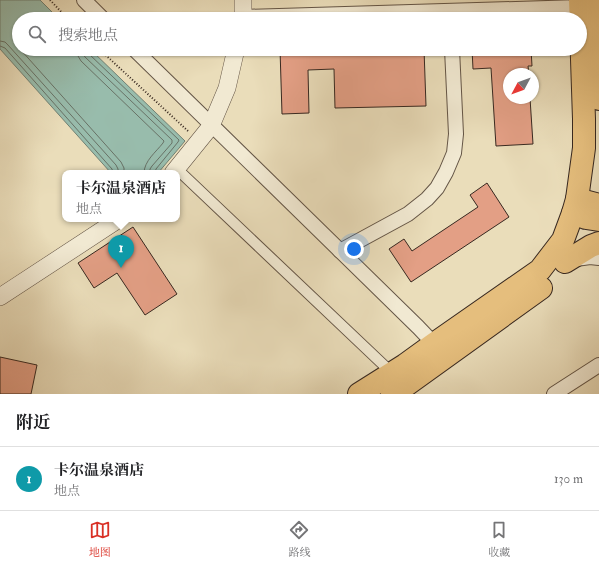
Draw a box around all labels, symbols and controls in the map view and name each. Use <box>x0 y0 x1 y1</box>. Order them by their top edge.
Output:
search box <box>12 12 587 56</box>
icon: search <box>26 23 48 45</box>
text: 搜索地点 <box>58 26 118 45</box>
north arrow <box>503 68 539 104</box>
popup <box>62 170 180 222</box>
text: 卡尔温泉酒店 <box>76 179 166 198</box>
text: 地点 <box>76 201 102 217</box>
pin: 1 <box>108 235 134 268</box>
your location <box>344 239 364 259</box>
text: 附近 <box>16 412 50 433</box>
text: 卡尔温泉酒店 <box>54 461 144 480</box>
text: 1 <box>27 471 31 487</box>
text: 130 m <box>554 471 583 487</box>
text: 地点 <box>54 483 80 499</box>
tab: 地图 <box>89 519 111 559</box>
tab: 路线 <box>288 519 310 559</box>
tab: 收藏 <box>488 519 510 559</box>

